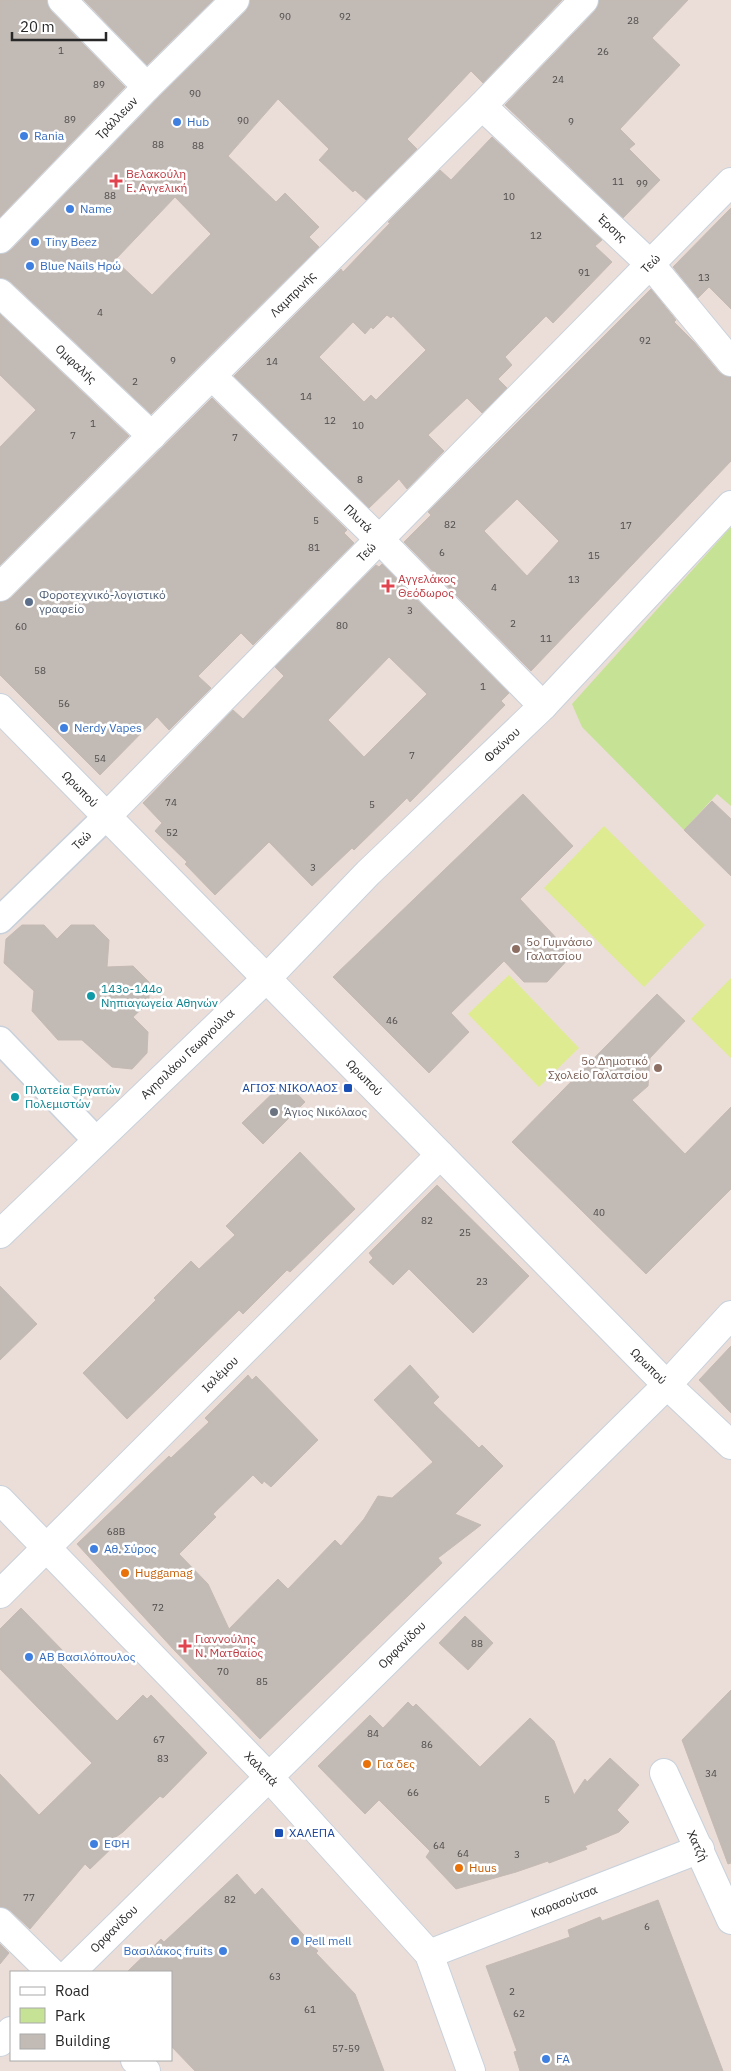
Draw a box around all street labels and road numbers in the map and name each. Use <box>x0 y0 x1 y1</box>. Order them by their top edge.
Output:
street label: Τράλλεων <box>92 93 141 142</box>
street label: Έρσης <box>595 211 630 245</box>
street label: Τεώ <box>638 250 663 276</box>
street label: Λαμπρινής <box>267 268 319 320</box>
street label: Ομφαλής <box>53 341 100 387</box>
street label: Πλυτά <box>341 501 376 536</box>
street label: Τεώ <box>353 539 379 565</box>
street label: Φαύνου <box>481 724 523 765</box>
street label: Ωρωπού <box>59 768 102 810</box>
street label: Τεώ <box>69 827 94 853</box>
street label: Αγησιλάου Γεωργούλια <box>137 1005 238 1102</box>
street label: Ωρωπού <box>343 1056 386 1099</box>
street label: Ωρωπού <box>628 1345 670 1387</box>
street label: Ιαλέμου <box>199 1353 241 1395</box>
street label: Ορφανίδου <box>375 1618 429 1672</box>
street label: Χαλεπά <box>241 1748 282 1789</box>
street label: Χατζή <box>684 1828 711 1863</box>
street label: Καρασούτσα <box>529 1881 600 1921</box>
street label: Ορφανίδου <box>87 1902 141 1956</box>

